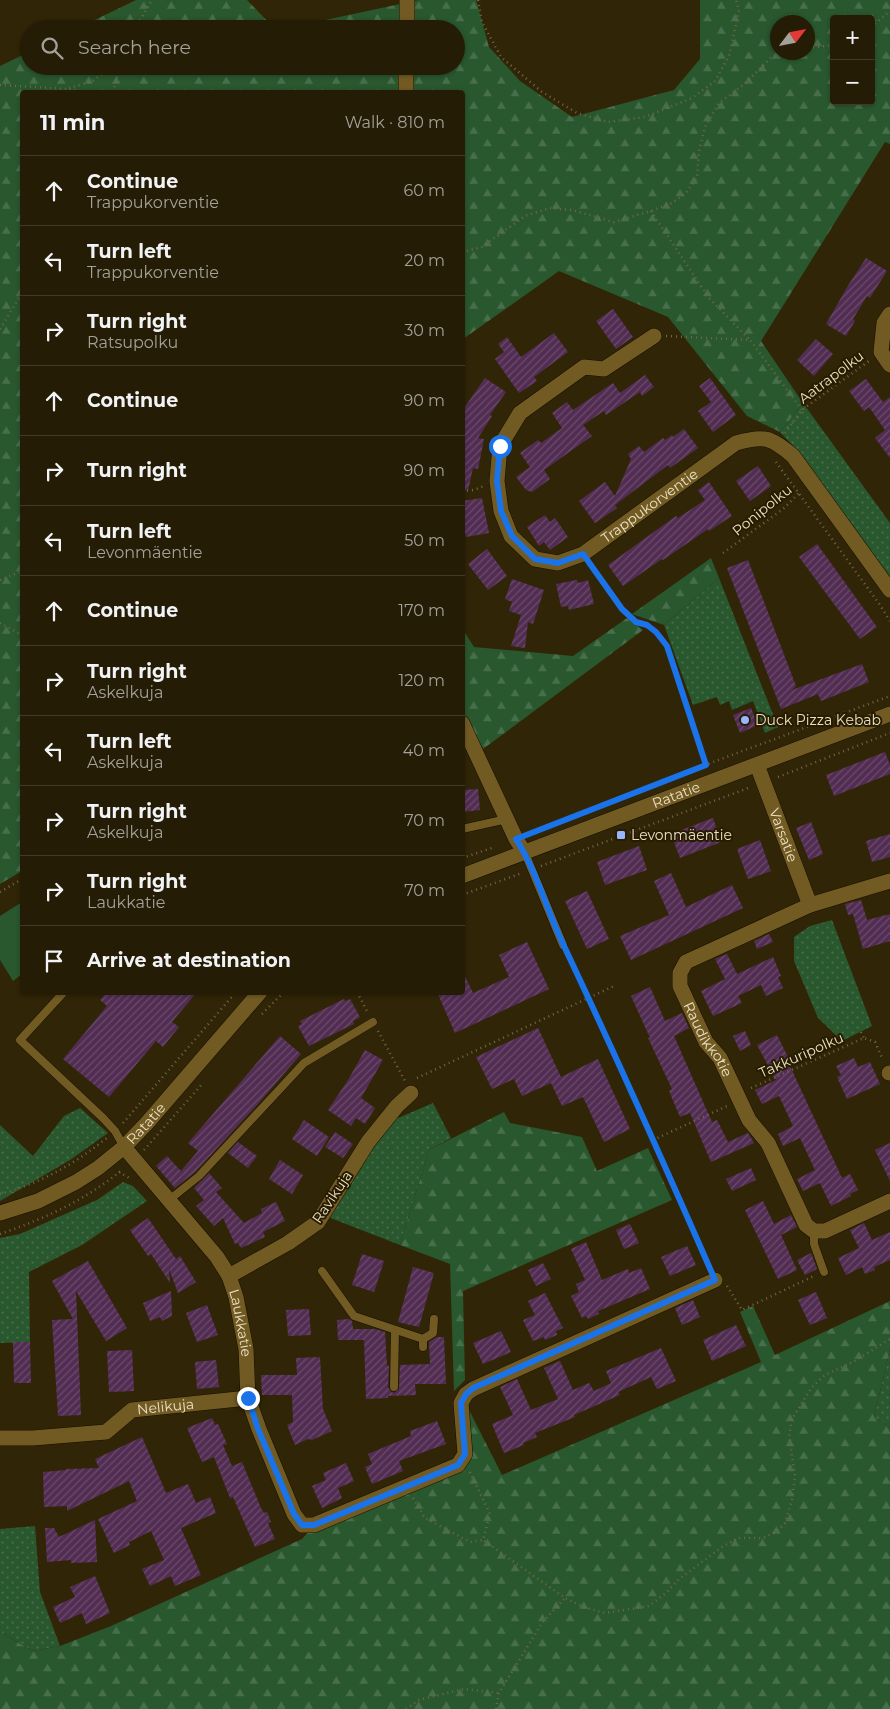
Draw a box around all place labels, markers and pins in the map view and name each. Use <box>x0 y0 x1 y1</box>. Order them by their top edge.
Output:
place label: Duck Pizza Kebab <box>755 711 881 729</box>
marker: Duck Pizza Kebab <box>739 714 751 726</box>
place label: Levonmäentie <box>631 826 732 844</box>
marker: Levonmäentie <box>615 829 627 841</box>

